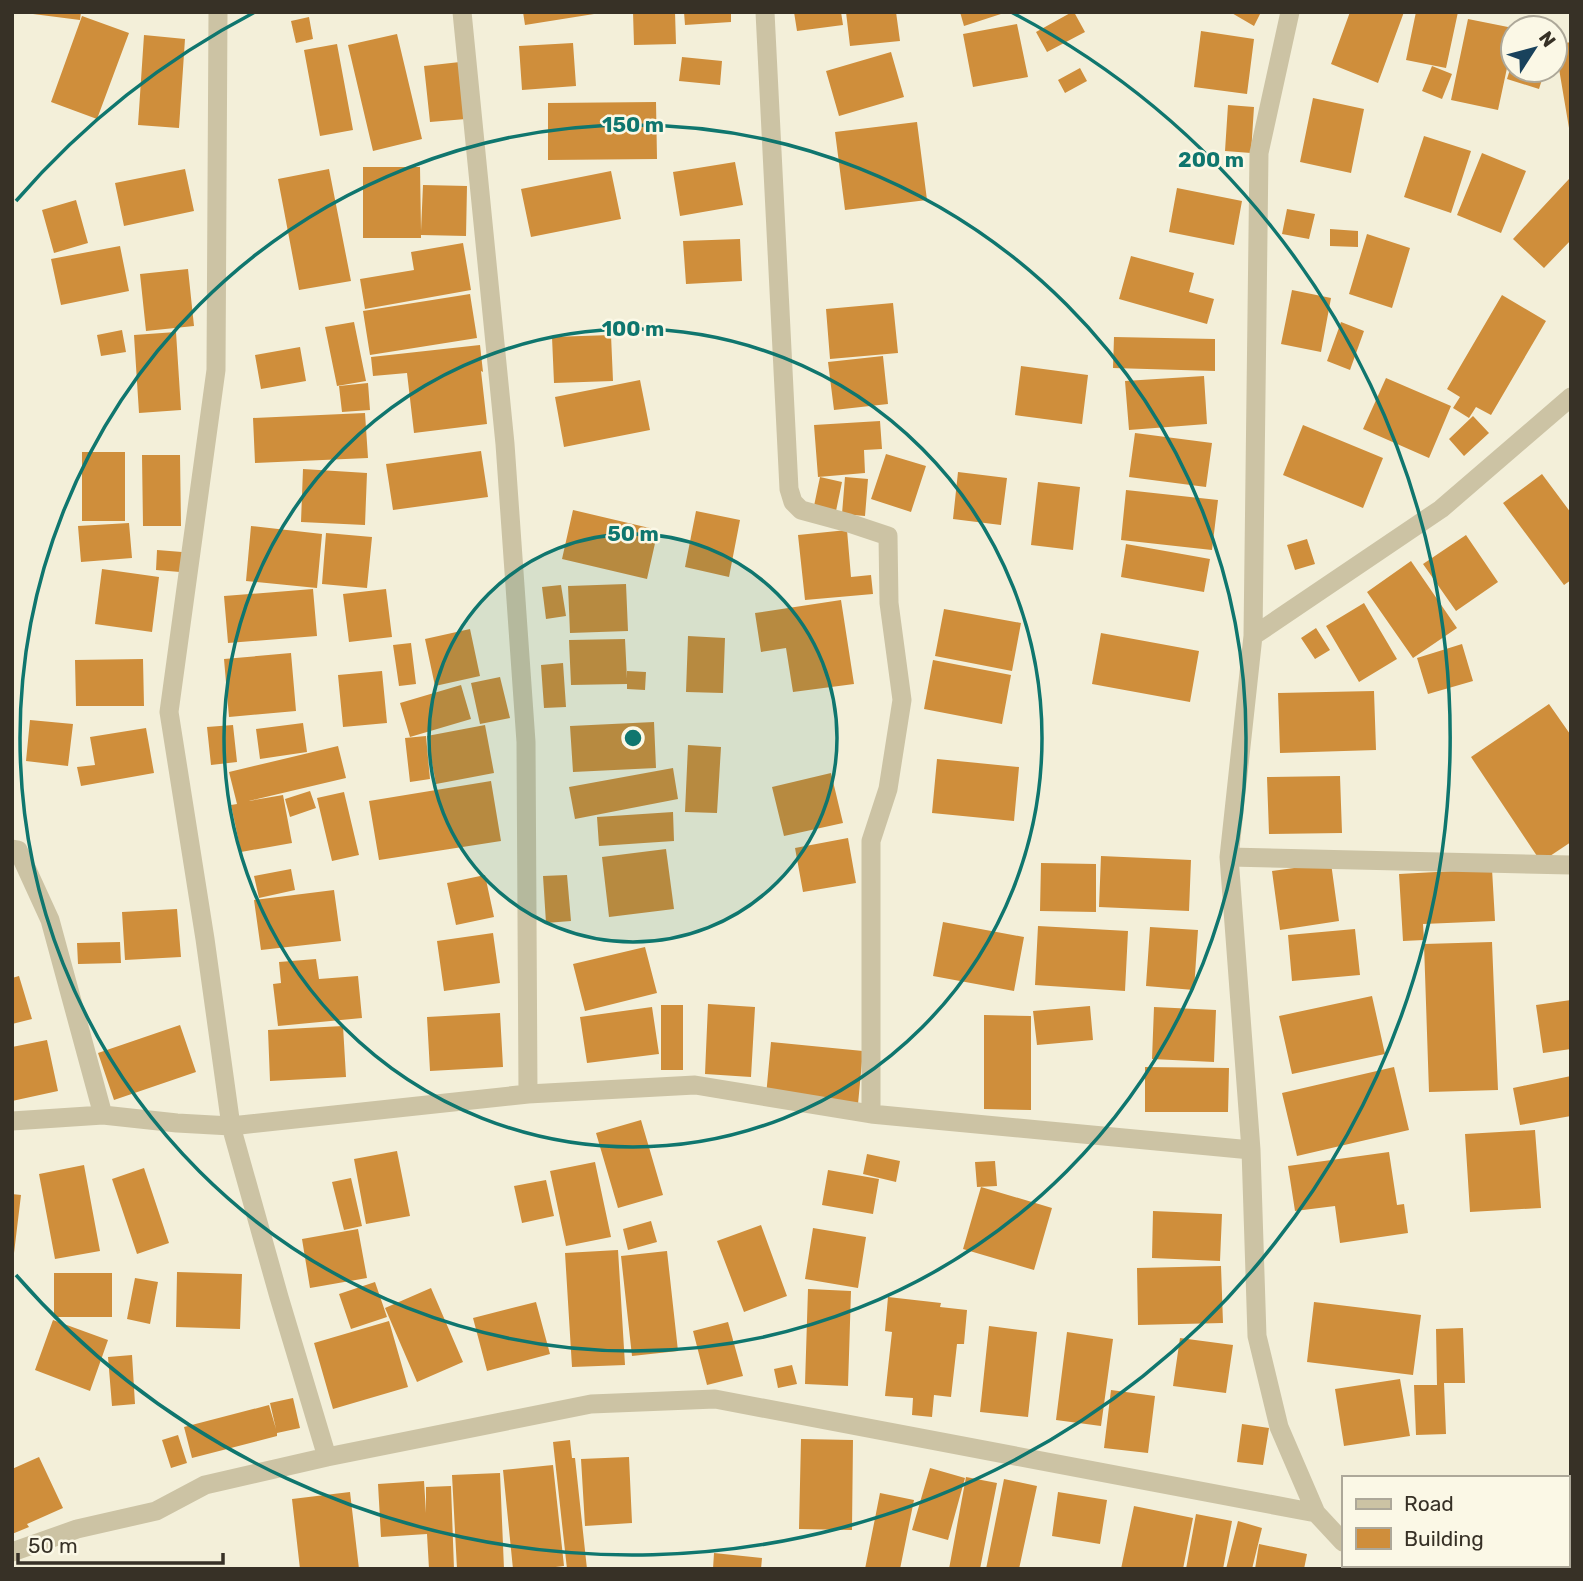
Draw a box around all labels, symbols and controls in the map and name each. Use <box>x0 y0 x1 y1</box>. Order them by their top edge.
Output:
north arrow <box>1499 14 1569 84</box>
text: N <box>1534 27 1561 52</box>
text: 150 m <box>602 112 664 137</box>
text: 200 m <box>1178 147 1244 172</box>
text: 100 m <box>602 316 664 341</box>
text: 50 m <box>607 521 659 546</box>
centre of rings <box>621 726 645 750</box>
legend <box>1342 1476 1569 1567</box>
text: Road <box>1404 1491 1454 1516</box>
scale bar <box>18 1522 222 1566</box>
text: Building <box>1404 1526 1484 1551</box>
text: 50 m <box>28 1533 78 1558</box>

